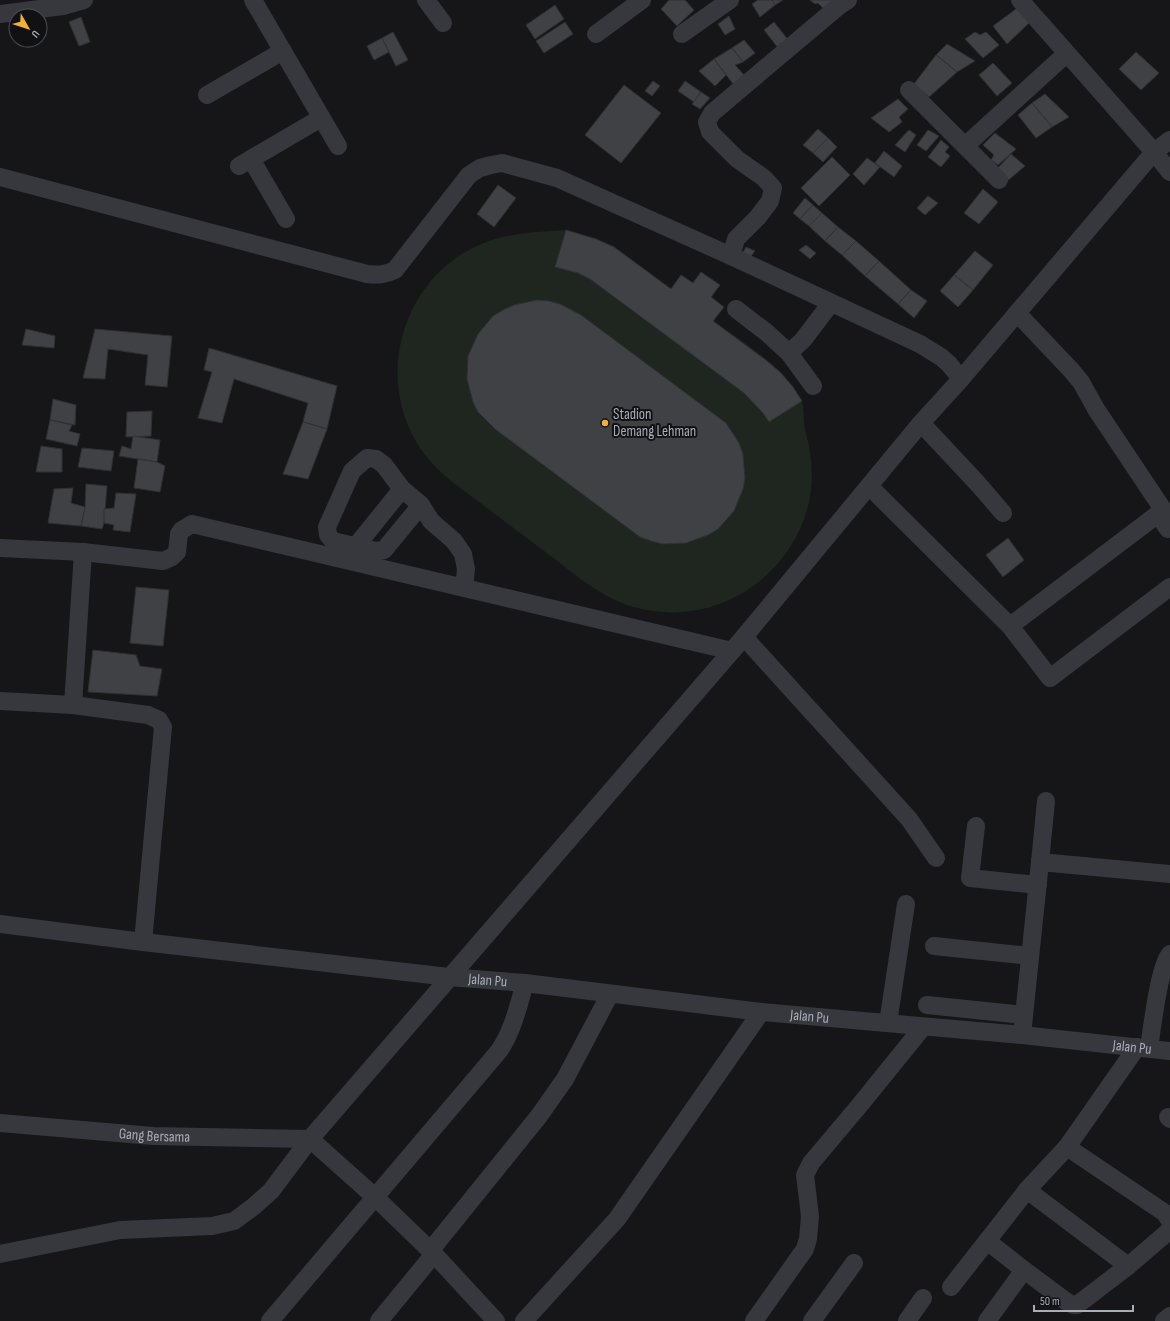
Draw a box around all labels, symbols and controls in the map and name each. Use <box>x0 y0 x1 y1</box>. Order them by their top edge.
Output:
north arrow <box>8 8 48 48</box>
text: U <box>28 28 42 41</box>
place label: Stadion Demang Lehman <box>613 405 696 441</box>
marker: Stadion Demang Lehman <box>600 418 610 428</box>
street label: Jalan Pu <box>467 969 508 991</box>
street label: Jalan Pu <box>788 1005 830 1027</box>
street label: Jalan Pu <box>1111 1035 1153 1058</box>
street label: Gang Bersama <box>118 1124 191 1146</box>
scale bar <box>1034 1287 1133 1313</box>
text: 50 m <box>1040 1294 1060 1309</box>

